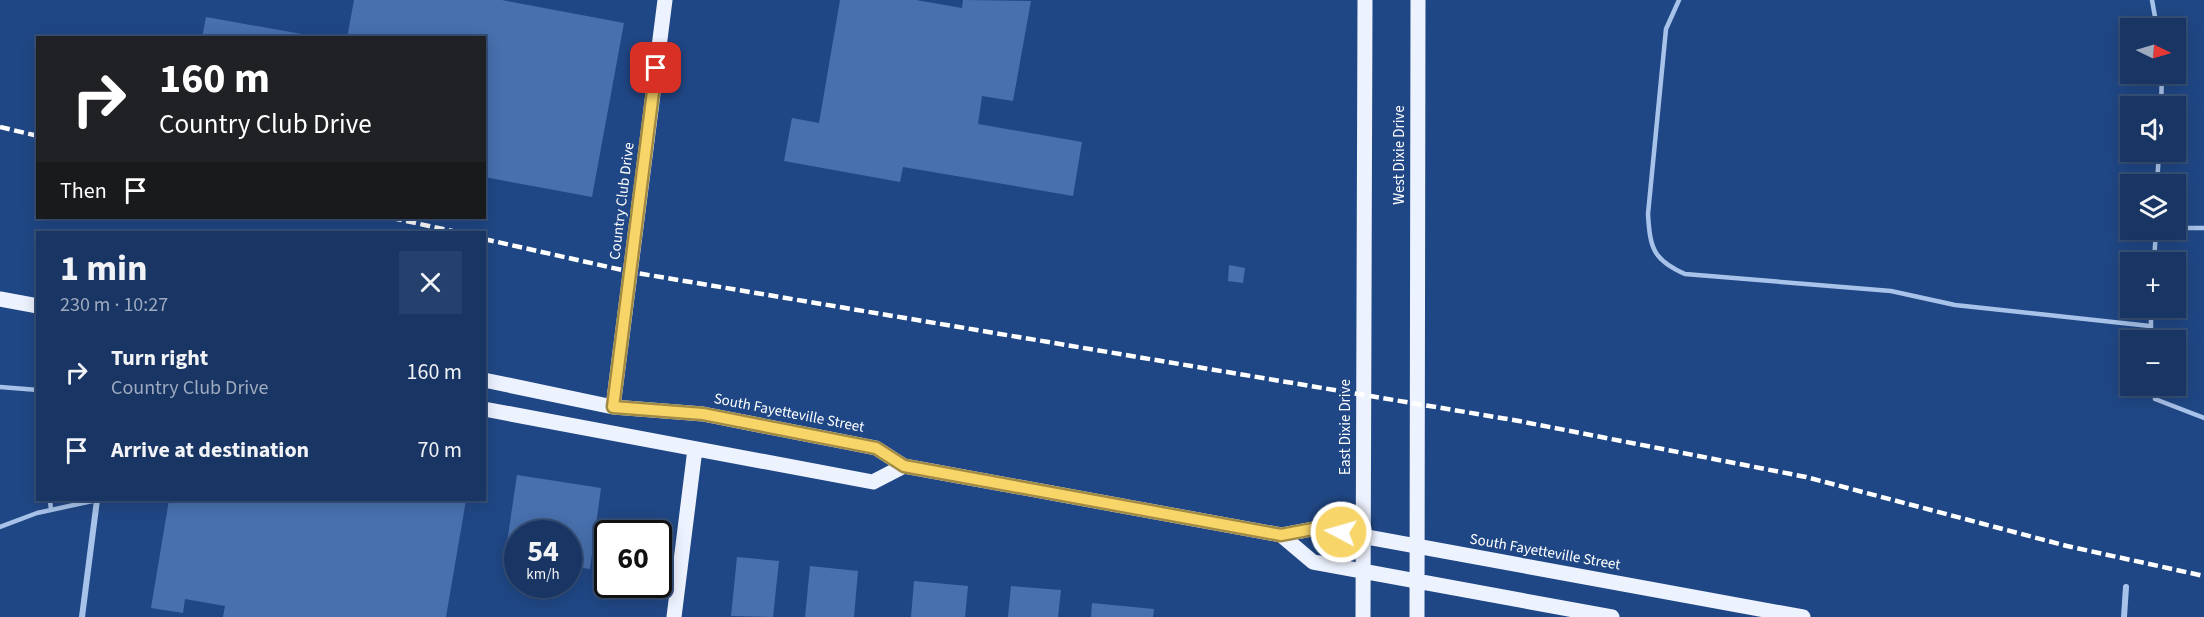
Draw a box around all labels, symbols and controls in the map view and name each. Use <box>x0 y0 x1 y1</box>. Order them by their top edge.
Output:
north arrow <box>2120 18 2186 84</box>
map controls <box>2120 18 2186 396</box>
pin <box>630 42 681 93</box>
text: 160 m <box>159 49 270 109</box>
icon: arrive <box>639 51 672 84</box>
icon: right <box>60 60 138 138</box>
button: sound <box>2120 96 2186 162</box>
text: Country Club Drive <box>159 105 372 144</box>
street label: West Dixie Drive <box>1389 105 1410 205</box>
street label: Country Club Drive <box>604 141 640 261</box>
icon: arrive <box>119 174 152 207</box>
button: layers <box>2120 174 2186 240</box>
text: Then <box>60 175 107 207</box>
text: 1 min <box>60 243 148 294</box>
button: close <box>399 251 462 314</box>
button: + <box>2120 252 2186 318</box>
text: 230 m · 10:27 <box>60 291 168 319</box>
button: − <box>2120 330 2186 396</box>
text: Turn right <box>111 342 208 374</box>
icon: right <box>60 356 93 389</box>
text: 160 m <box>407 356 462 388</box>
text: Country Club Drive <box>111 374 268 402</box>
street label: East Dixie Drive <box>1335 379 1356 475</box>
street label: South Fayetteville Street <box>712 388 866 438</box>
icon: arrive <box>60 434 93 467</box>
text: Arrive at destination <box>111 434 309 466</box>
text: 70 m <box>417 434 462 466</box>
position arrow <box>1309 500 1373 564</box>
speed limit sign: 60 <box>594 520 672 598</box>
street label: South Fayetteville Street <box>1468 528 1622 576</box>
text: 54 <box>527 530 559 573</box>
text: km/h <box>526 564 560 585</box>

